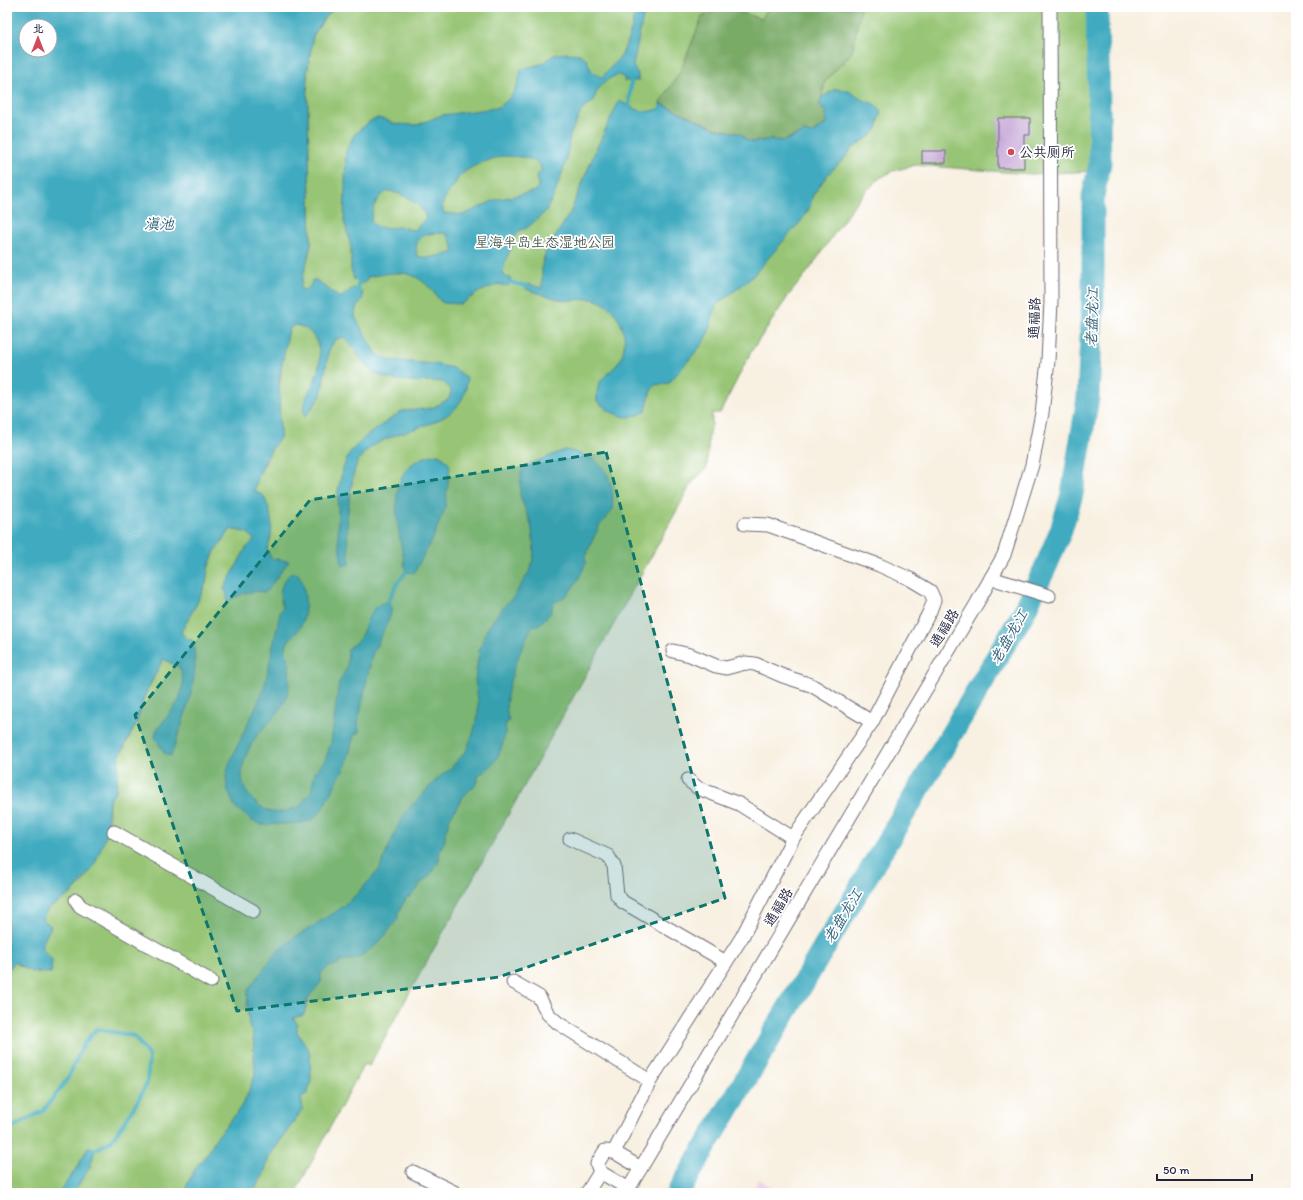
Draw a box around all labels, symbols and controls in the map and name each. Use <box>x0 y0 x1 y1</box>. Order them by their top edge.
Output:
north arrow <box>18 18 58 58</box>
text: 北 <box>33 22 44 35</box>
place label: 公共厕所 <box>1019 144 1075 161</box>
marker: 公共厕所 <box>1006 147 1016 157</box>
water label: 滇池 <box>144 215 175 233</box>
park label: 星海半岛生态湿地公园 <box>475 234 615 251</box>
water label: 老盘龙江 <box>1082 286 1102 347</box>
street label: 通福路 <box>1025 297 1044 339</box>
street label: 通福路 <box>926 606 963 651</box>
water label: 老盘龙江 <box>986 606 1032 667</box>
street label: 通福路 <box>760 885 797 930</box>
water label: 老盘龙江 <box>820 885 867 946</box>
scale bar <box>1157 1156 1252 1182</box>
text: 50 m <box>1163 1163 1189 1177</box>

